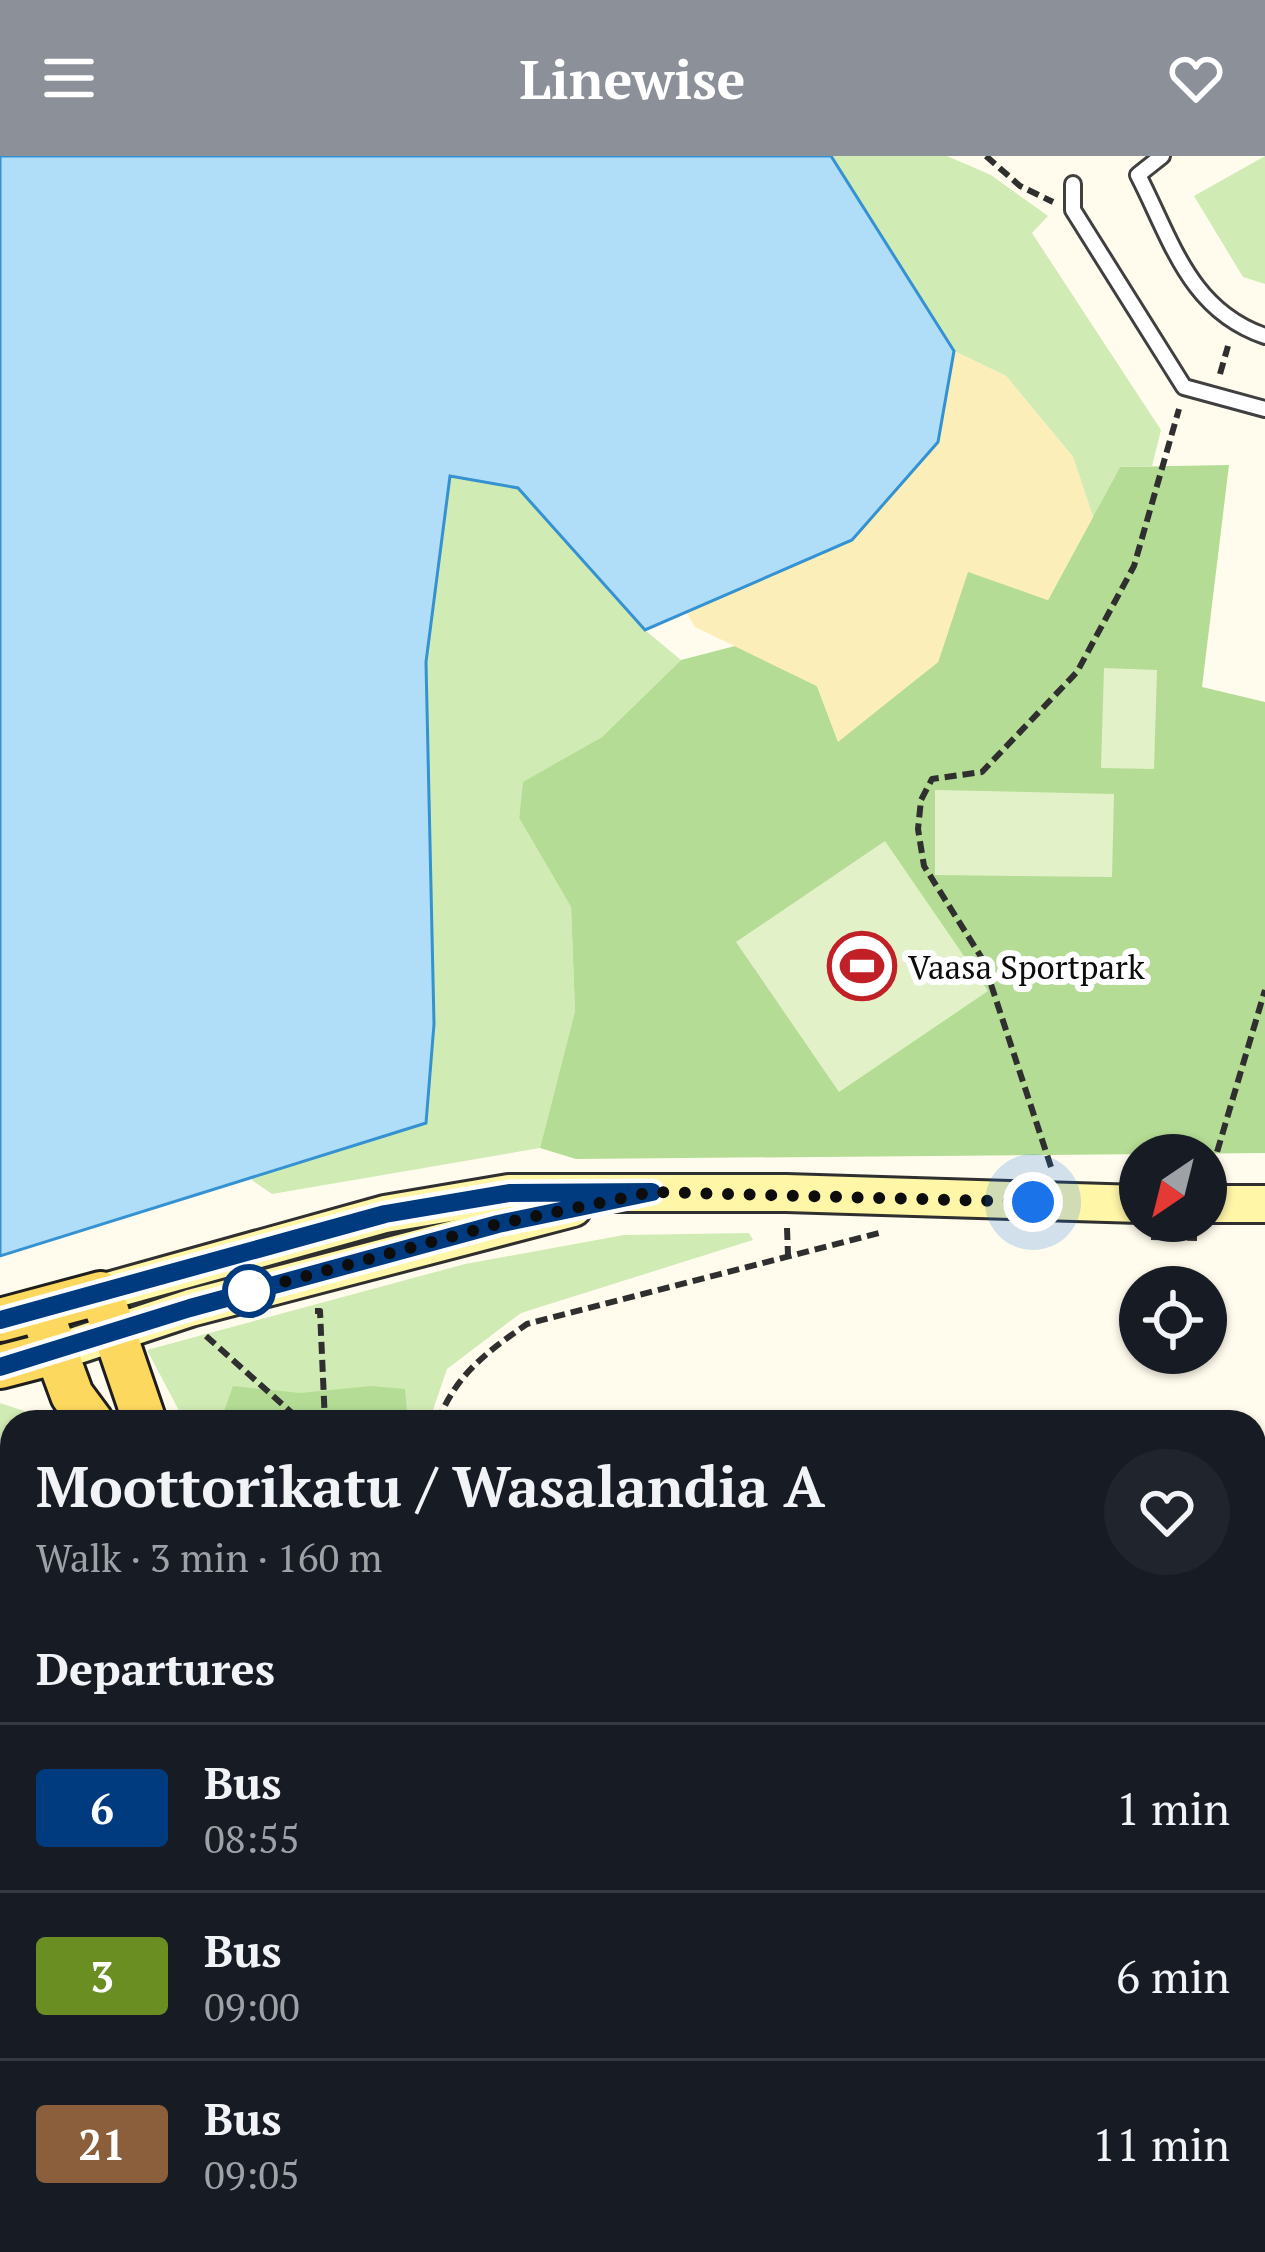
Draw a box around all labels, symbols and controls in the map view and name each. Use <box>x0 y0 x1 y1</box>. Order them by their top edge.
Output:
text: Linewise <box>519 43 746 114</box>
icon: menu <box>36 45 102 111</box>
icon: heart <box>1163 45 1229 111</box>
sports icon: Vaasa Sportpark <box>827 931 897 1001</box>
place label: Vaasa Sportpark <box>908 945 1146 988</box>
north arrow <box>1119 1134 1227 1242</box>
map controls <box>1119 1134 1227 1374</box>
your location <box>1003 1172 1063 1232</box>
unlabelled marker <box>224 1266 274 1316</box>
button: locate <box>1119 1266 1227 1374</box>
text: Moottorikatu / Wasalandia A <box>36 1448 825 1523</box>
button: heart <box>1104 1449 1230 1575</box>
text: Walk · 3 min · 160 m <box>36 1531 382 1583</box>
text: Departures <box>36 1638 275 1698</box>
text: Bus <box>204 1752 282 1812</box>
text: 1 min <box>1116 1778 1230 1838</box>
text: 6 <box>90 1780 114 1836</box>
text: 08:55 <box>204 1812 300 1864</box>
text: Bus <box>204 1920 282 1980</box>
text: 6 min <box>1116 1946 1230 2006</box>
text: 3 <box>90 1948 114 2004</box>
text: 09:00 <box>204 1980 300 2032</box>
text: Bus <box>204 2088 282 2148</box>
text: 11 min <box>1092 2114 1230 2174</box>
text: 21 <box>78 2116 126 2172</box>
text: 09:05 <box>204 2148 300 2200</box>

